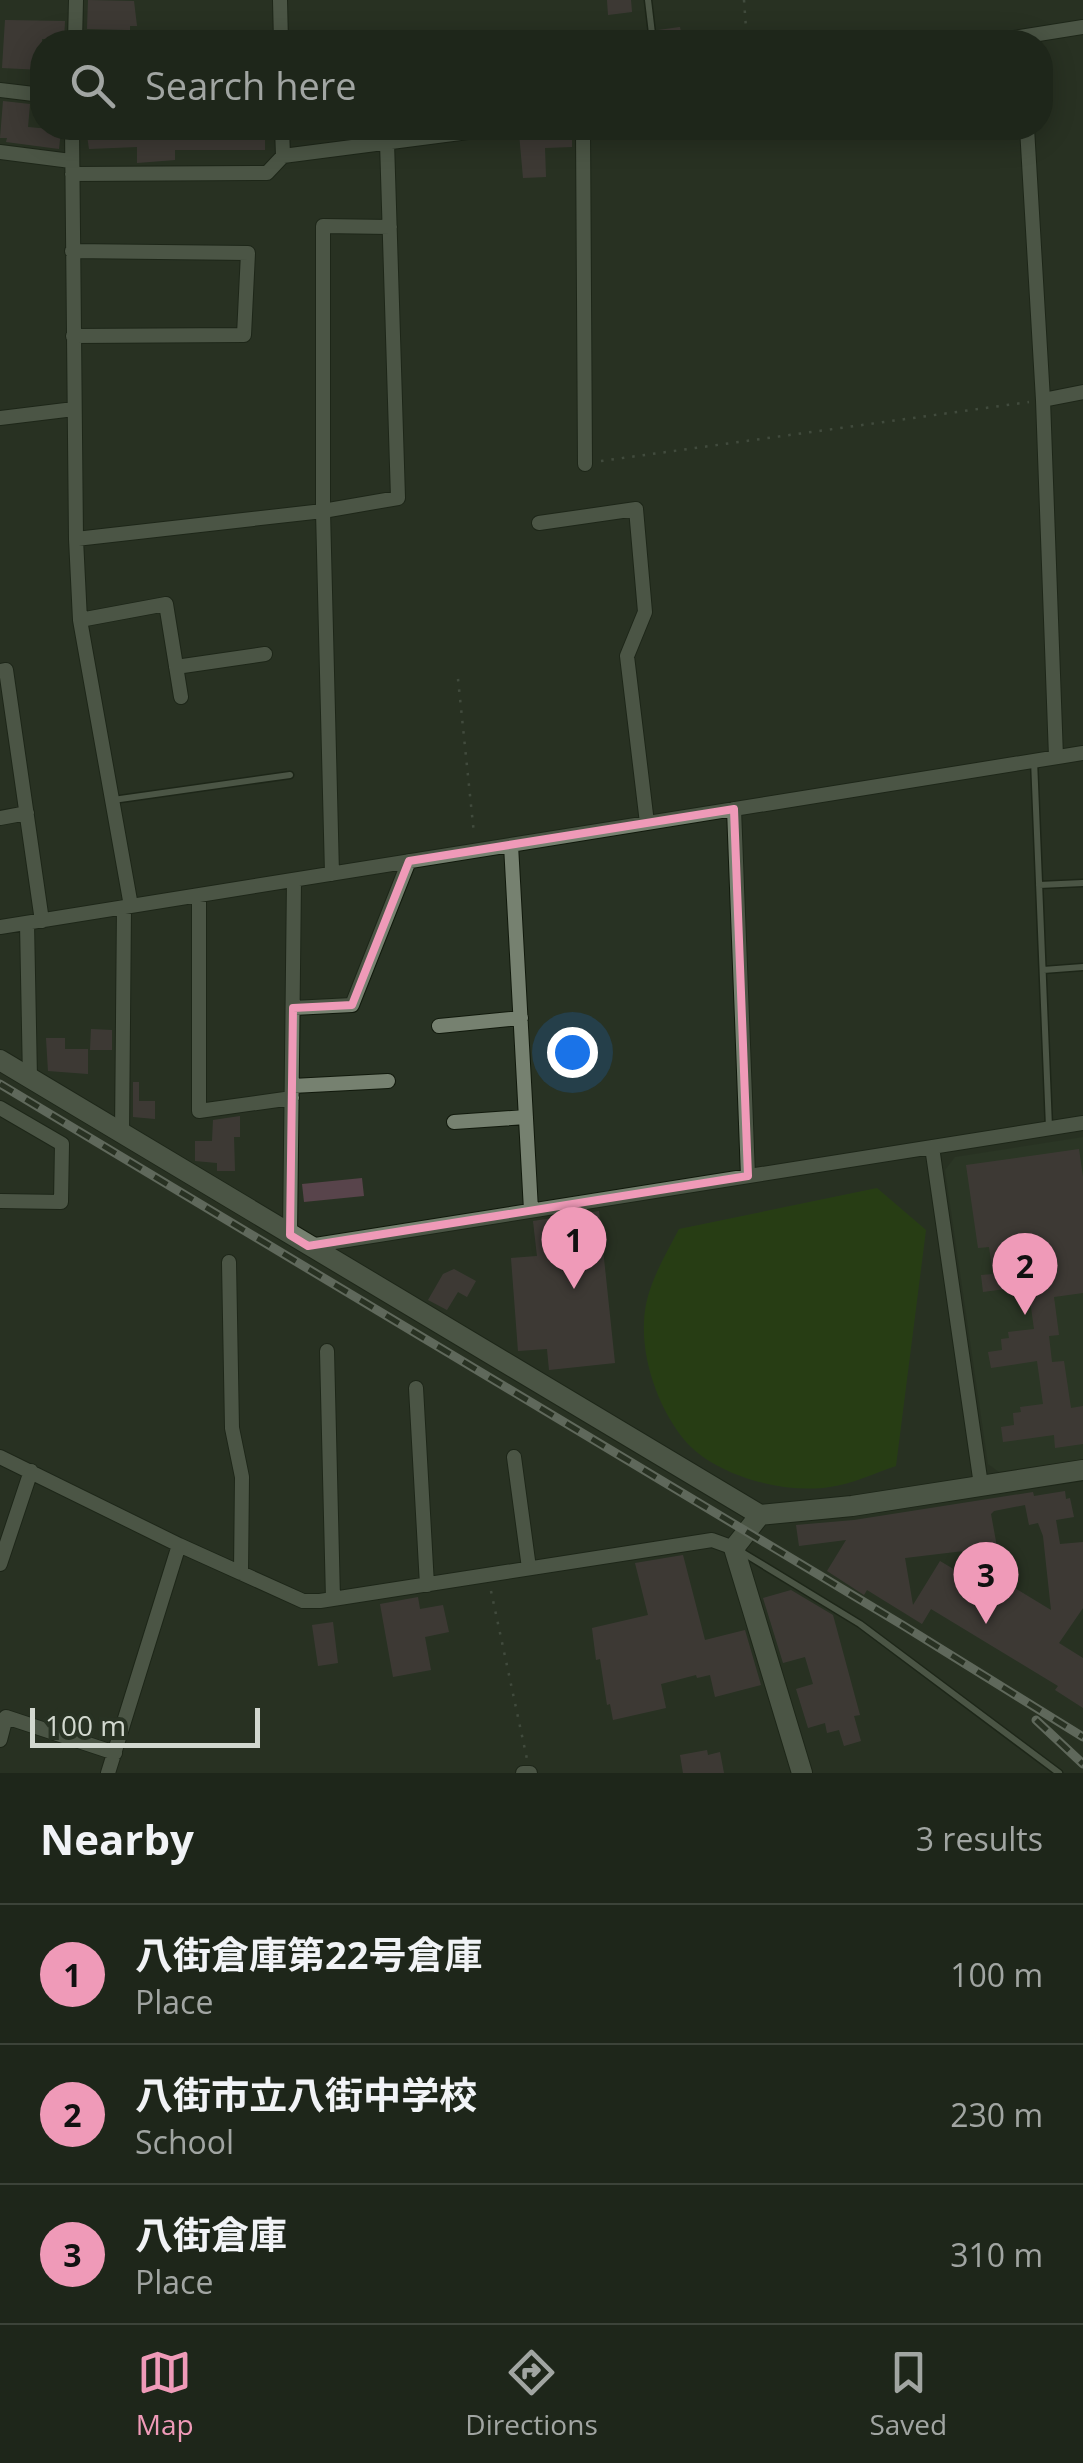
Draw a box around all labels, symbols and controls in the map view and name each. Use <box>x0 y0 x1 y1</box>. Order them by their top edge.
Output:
search box <box>30 30 1053 140</box>
icon: search <box>65 58 120 113</box>
text: Search here <box>145 59 357 111</box>
your location <box>547 1027 598 1078</box>
pin: 1 <box>542 1206 606 1289</box>
pin: 2 <box>992 1232 1058 1315</box>
pin: 3 <box>954 1542 1018 1624</box>
scale bar <box>30 1703 260 1748</box>
text: 100 m <box>45 1706 126 1744</box>
text: Nearby <box>40 1810 194 1867</box>
text: 3 results <box>916 1817 1043 1860</box>
text: 八街倉庫第22号倉庫 <box>135 1928 482 1980</box>
text: 1 <box>63 1953 82 1996</box>
text: 100 m <box>950 1953 1043 1996</box>
text: Place <box>135 1980 213 2023</box>
text: 八街市立八街中学校 <box>135 2068 477 2120</box>
text: 2 <box>63 2093 82 2136</box>
text: 230 m <box>950 2093 1043 2136</box>
text: School <box>135 2120 234 2163</box>
text: 八街倉庫 <box>135 2208 287 2260</box>
text: 3 <box>63 2233 82 2276</box>
text: 310 m <box>950 2233 1043 2276</box>
text: Place <box>135 2260 213 2303</box>
tab: Map <box>136 2345 194 2443</box>
tab: Directions <box>465 2345 598 2443</box>
tab: Saved <box>869 2345 947 2443</box>

